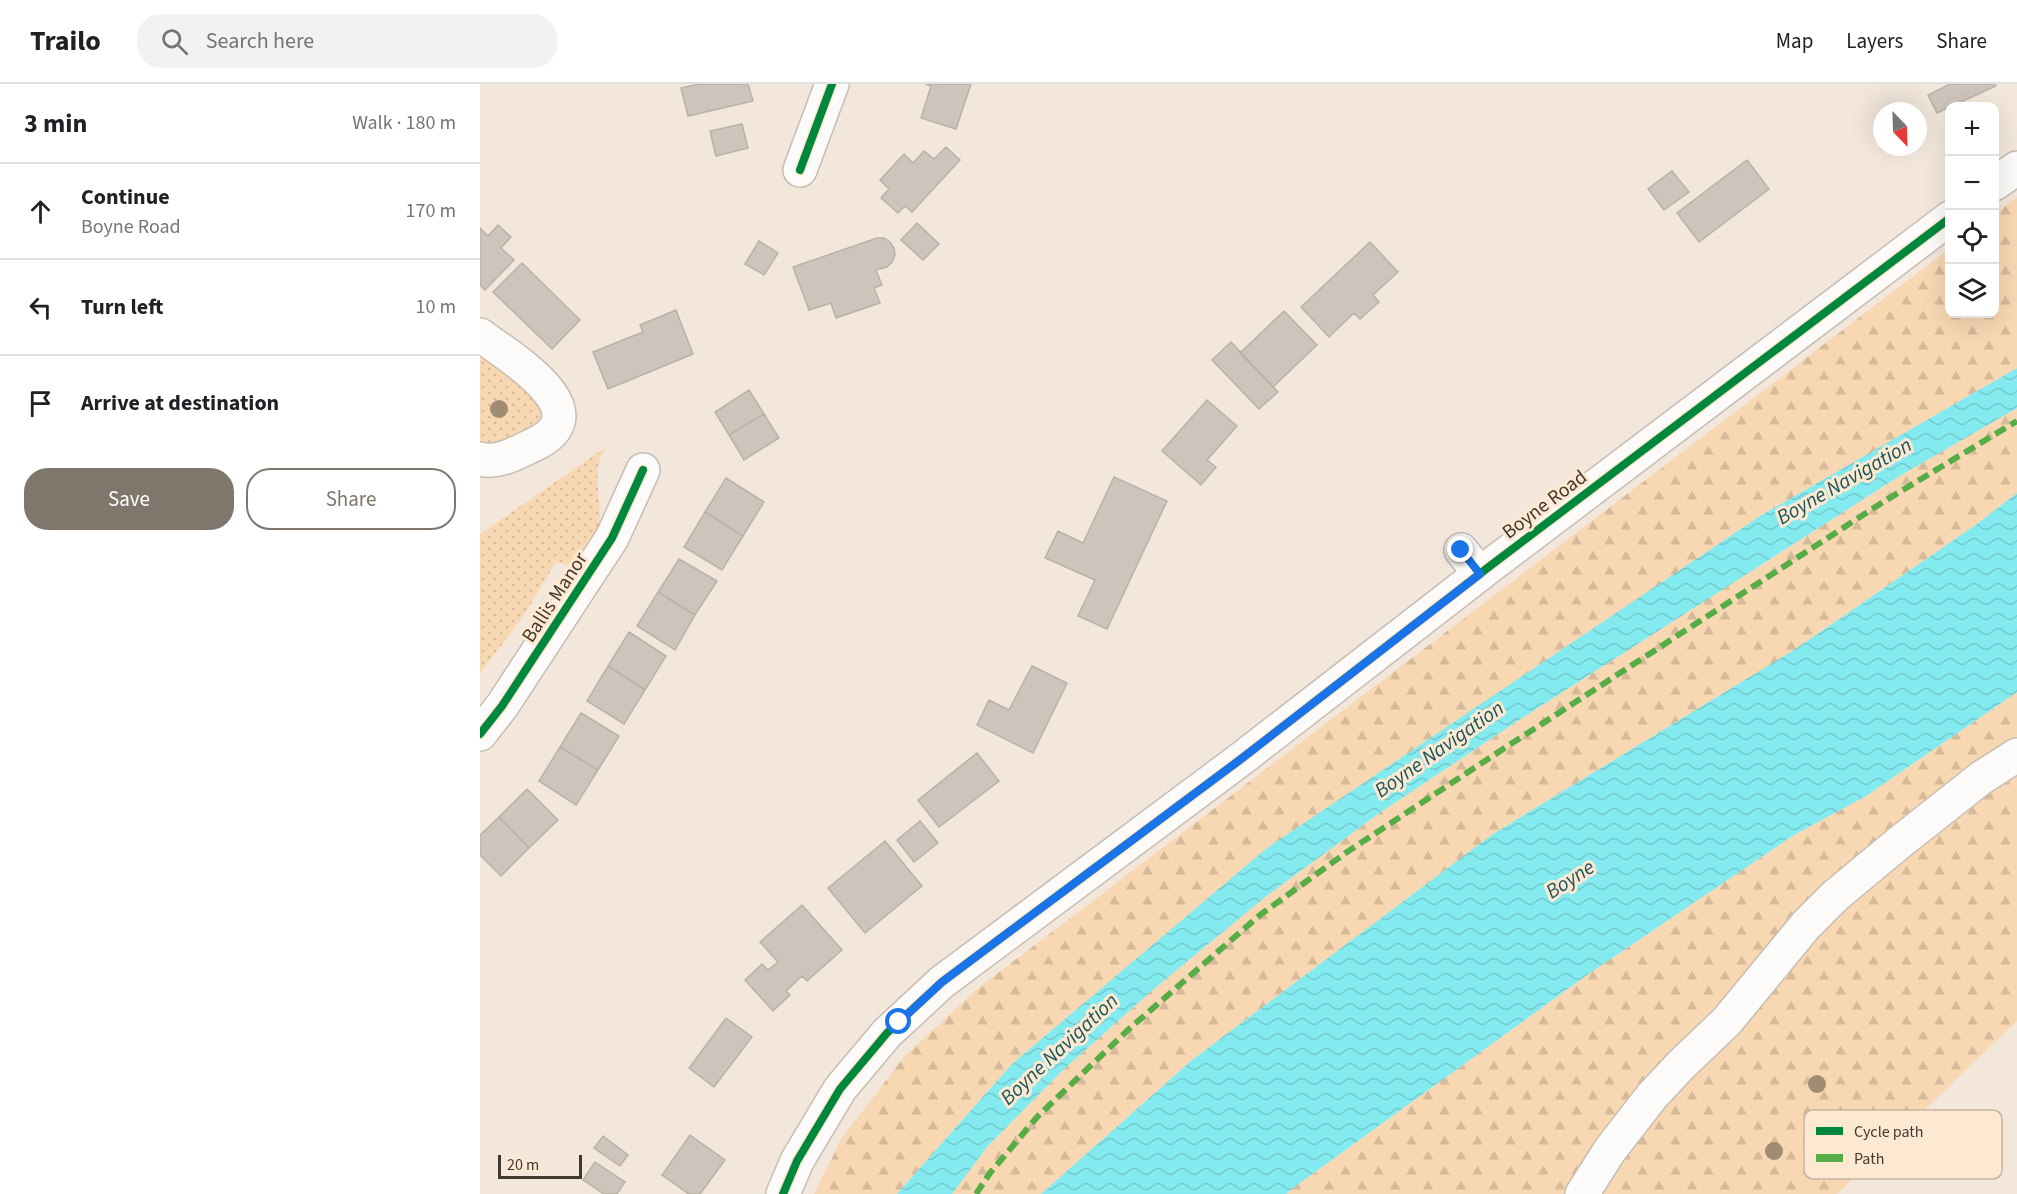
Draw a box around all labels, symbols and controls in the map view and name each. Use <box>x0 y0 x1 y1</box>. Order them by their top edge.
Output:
search box <box>137 14 557 68</box>
text: Trailo <box>30 21 101 61</box>
icon: search <box>158 25 191 58</box>
text: Search here <box>206 25 314 57</box>
text: Map <box>1776 26 1813 56</box>
text: Layers <box>1846 26 1903 56</box>
text: Share <box>1936 26 1987 56</box>
north arrow <box>1873 102 1927 156</box>
map controls <box>1945 102 1999 318</box>
button: + <box>1945 102 1999 156</box>
text: 3 min <box>24 105 87 142</box>
text: Walk · 180 m <box>352 109 456 137</box>
button: − <box>1945 156 1999 210</box>
text: Continue <box>81 181 170 213</box>
icon: ahead <box>24 195 57 228</box>
text: 170 m <box>406 197 456 225</box>
button: locate <box>1945 210 1999 264</box>
text: Boyne Road <box>81 213 181 241</box>
button: layers <box>1945 264 1999 318</box>
icon: left <box>24 291 57 324</box>
text: Turn left <box>81 291 163 323</box>
text: 10 m <box>416 293 456 321</box>
icon: arrive <box>24 387 57 420</box>
text: Arrive at destination <box>81 387 279 419</box>
water label: Boyne Navigation <box>1771 430 1917 532</box>
street label: Boyne Road <box>1496 464 1593 546</box>
button: Save <box>24 468 234 530</box>
button: Share <box>246 468 456 530</box>
route end <box>1447 536 1473 562</box>
street label: Ballis Manor <box>515 547 595 648</box>
water label: Boyne Navigation <box>1368 693 1510 805</box>
water label: Boyne <box>1540 852 1600 906</box>
water label: Boyne Navigation <box>993 986 1125 1112</box>
route start <box>885 1008 911 1034</box>
legend <box>1804 1110 2002 1179</box>
text: Cycle path <box>1854 1121 1923 1143</box>
text: Path <box>1854 1148 1884 1170</box>
scale bar <box>498 1152 582 1180</box>
text: 20 m <box>507 1154 539 1176</box>

